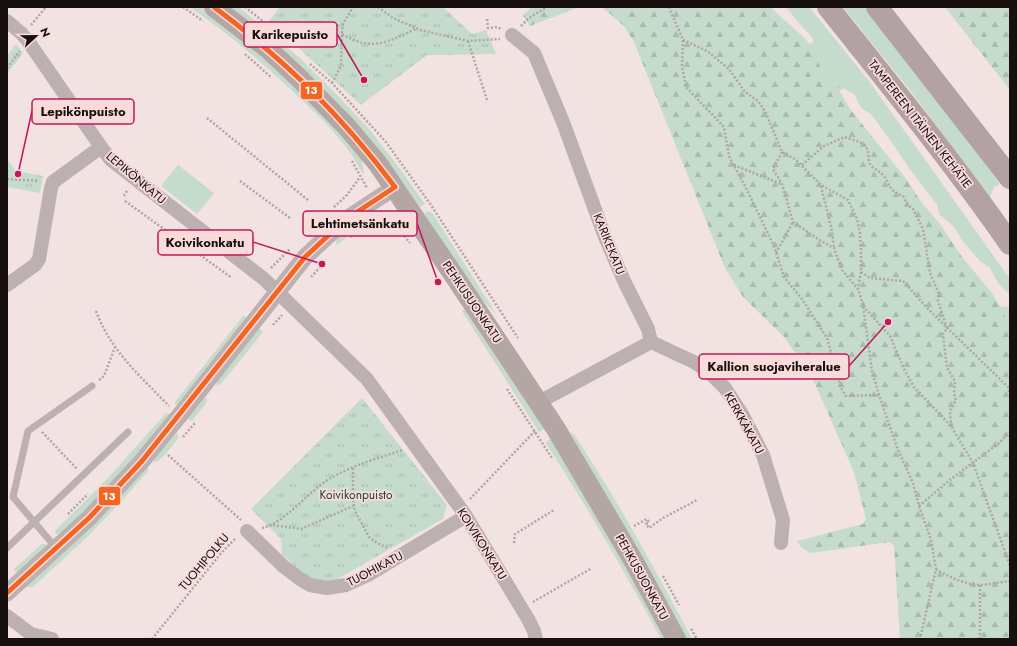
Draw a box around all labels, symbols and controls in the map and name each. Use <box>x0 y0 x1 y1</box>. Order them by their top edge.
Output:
north arrow <box>16 16 56 56</box>
callout: Karikepuisto <box>244 22 337 47</box>
text: N <box>36 25 54 39</box>
text: Karikepuisto <box>252 25 329 44</box>
street label: TAMPEREEN ITÄINEN KEHÄTIE <box>864 56 976 192</box>
line badge: 13 <box>300 81 323 100</box>
text: 13 <box>305 82 317 98</box>
callout: Lepikönpuisto <box>32 99 134 124</box>
text: Lepikönpuisto <box>40 102 126 121</box>
street label: LEPIKÖNKATU <box>102 148 170 208</box>
callout: Lehtimetsänkatu <box>303 211 417 236</box>
street label: KARIKEKATU <box>589 211 629 277</box>
text: Lehtimetsänkatu <box>311 214 409 233</box>
callout: Koivikonkatu <box>158 230 253 255</box>
text: Koivikonkatu <box>166 233 244 252</box>
street label: PEHKUSUONKATU <box>438 257 506 347</box>
callout: Kallion suojaviheralue <box>699 354 849 379</box>
text: Kallion suojaviheralue <box>707 357 841 376</box>
street label: KERKKÄKATU <box>720 389 768 457</box>
line badge: 13 <box>98 486 121 506</box>
park label: Koivikonpuisto <box>320 486 393 504</box>
text: 13 <box>103 488 115 504</box>
street label: KOIVIKONKATU <box>453 505 511 583</box>
street label: TUOHIPOLKU <box>175 529 233 595</box>
street label: PEHKUSUONKATU <box>611 531 673 623</box>
street label: TUOHIKATU <box>344 547 406 591</box>

